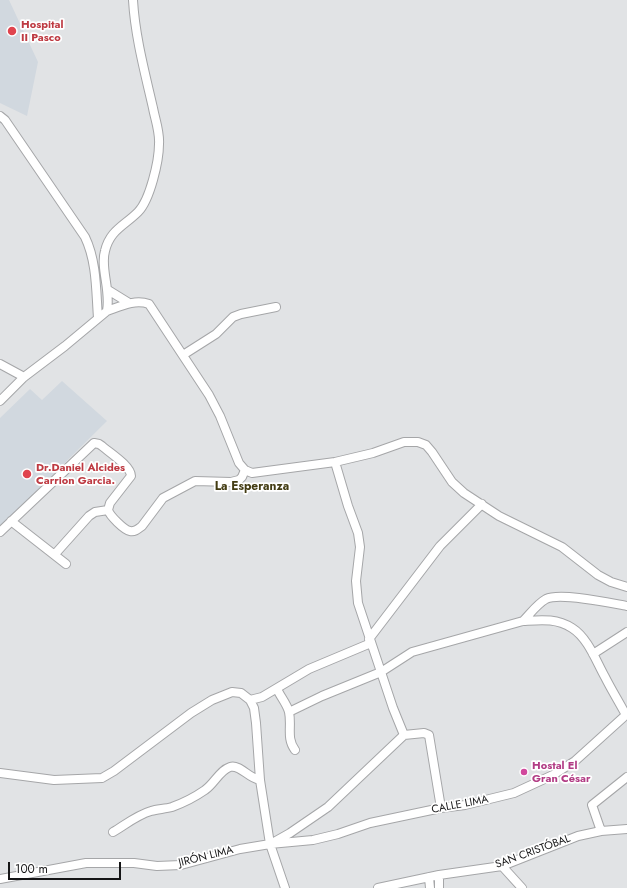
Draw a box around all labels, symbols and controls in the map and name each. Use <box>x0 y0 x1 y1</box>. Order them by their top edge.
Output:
place label: Hospital II Pasco <box>21 18 63 44</box>
marker: Hospital II Pasco <box>6 25 18 37</box>
place label: Dr.Daniel Alcides Carrion Garcia. <box>36 461 125 487</box>
marker: Dr.Daniel Alcides Carrion Garcia. <box>21 468 33 480</box>
district label: La Esperanza <box>215 480 289 494</box>
place label: Hostal El Gran César <box>532 759 591 785</box>
marker: Hostal El Gran César <box>519 767 529 777</box>
street label: CALLE LIMA <box>430 793 490 817</box>
street label: SAN CRISTÓBAL <box>494 832 572 872</box>
street label: JIRÓN LIMA <box>177 844 235 870</box>
scale bar <box>10 854 123 880</box>
text: 100 m <box>15 860 48 878</box>

